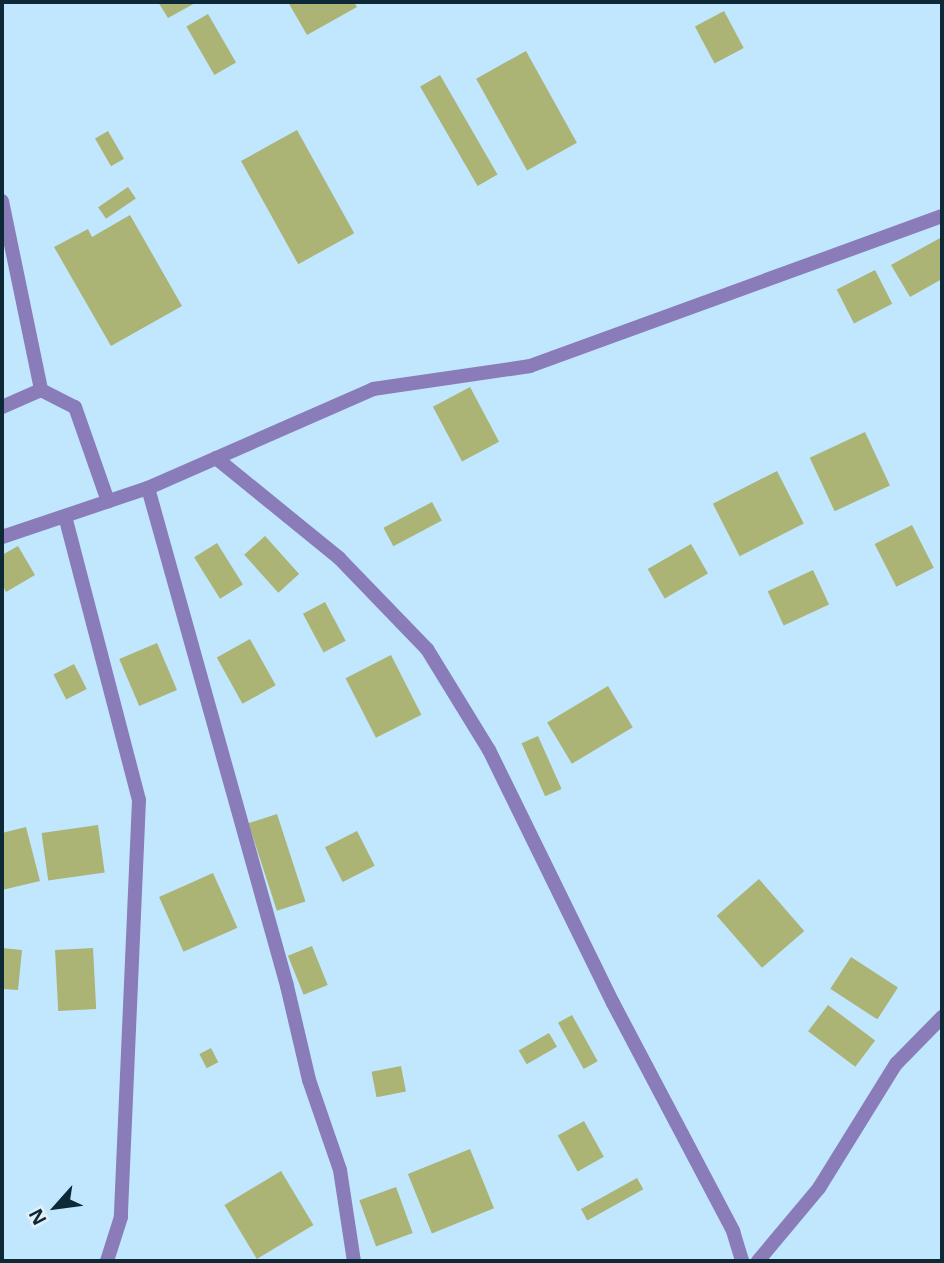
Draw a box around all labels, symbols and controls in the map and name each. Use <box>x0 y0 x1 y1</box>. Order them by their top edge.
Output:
north arrow <box>21 1172 91 1242</box>
text: N <box>22 1204 53 1230</box>

